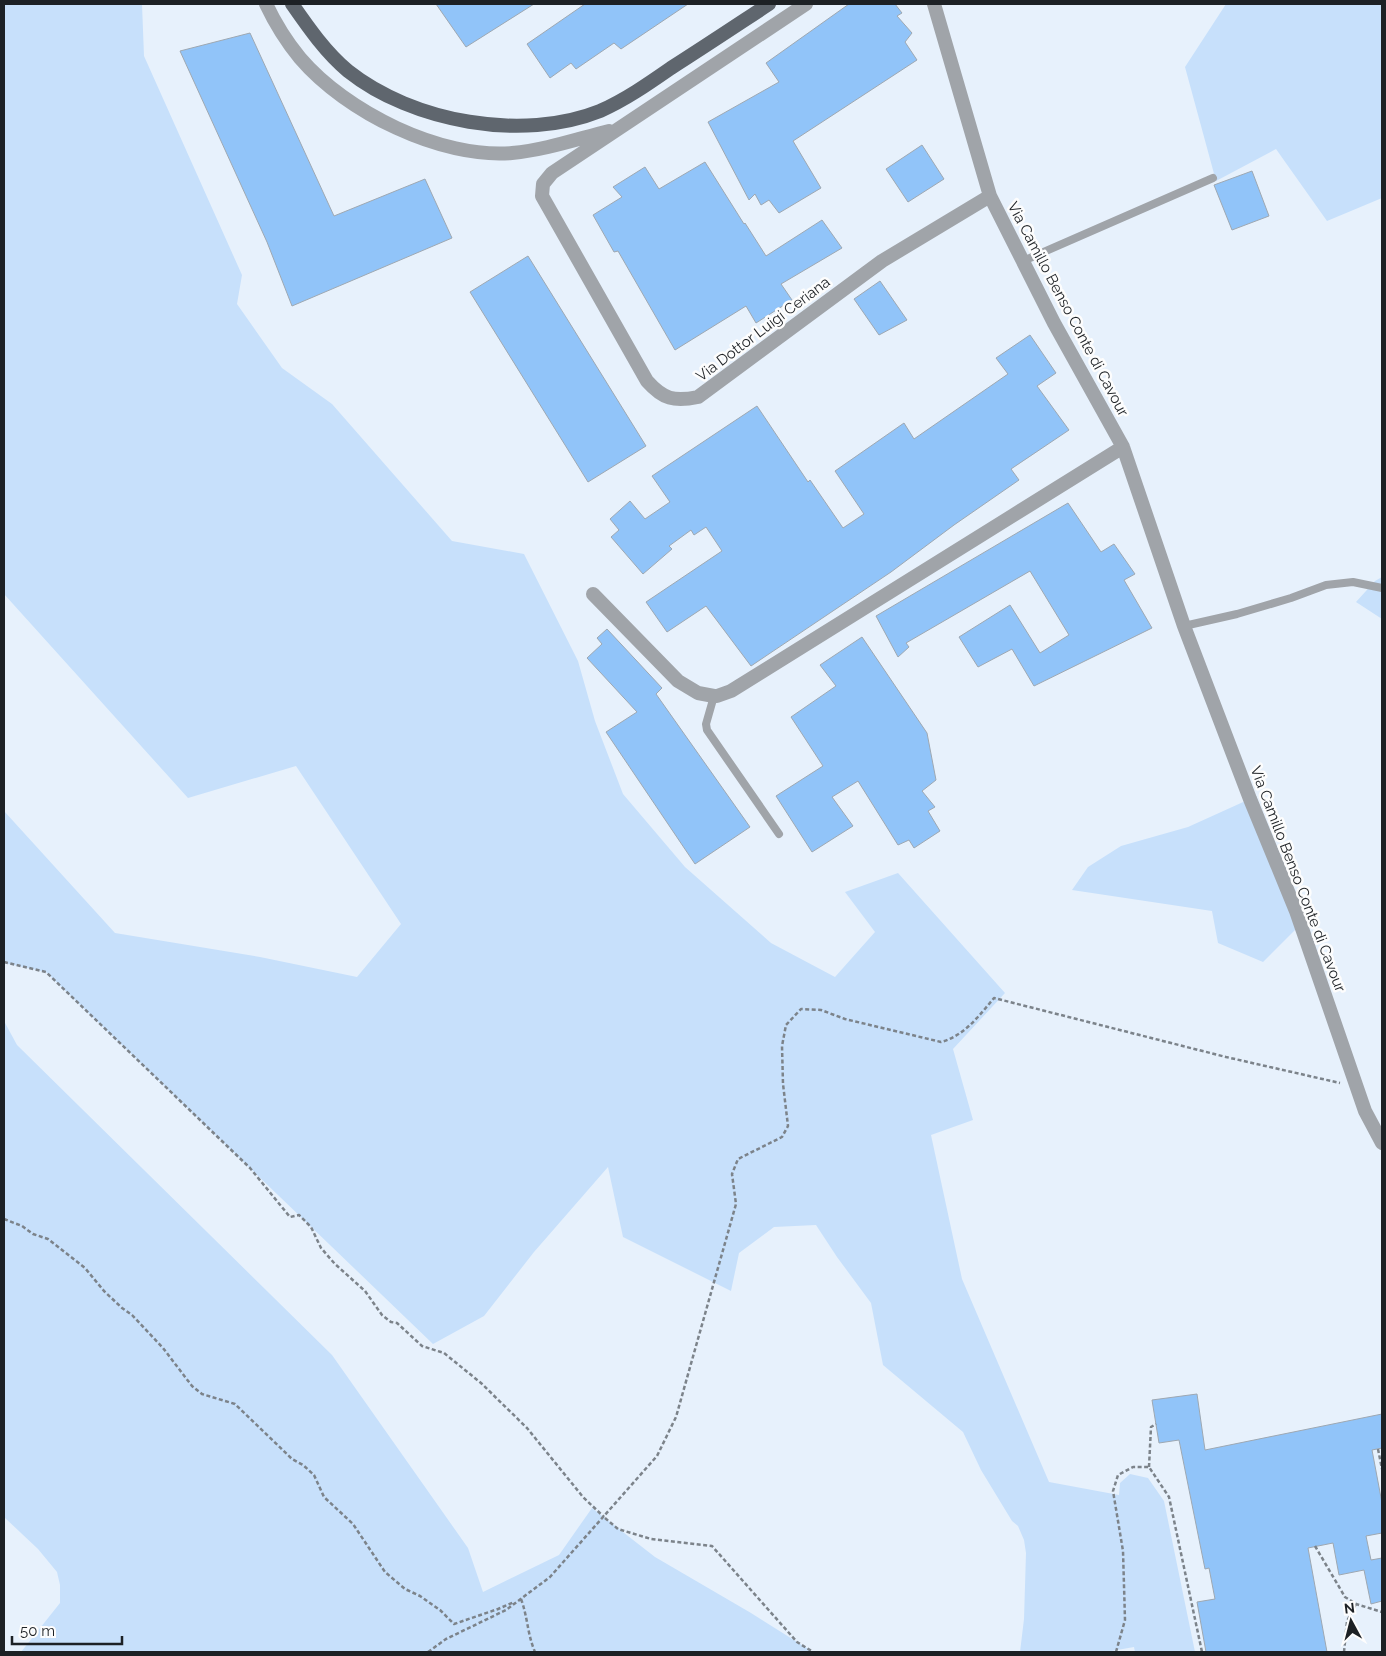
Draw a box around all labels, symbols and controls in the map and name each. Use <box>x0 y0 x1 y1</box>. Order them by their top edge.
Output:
street label: Via Camillo Benso Conte di Cavour <box>1004 199 1133 420</box>
street label: Via Dottor Luigi Ceriana <box>693 273 833 385</box>
street label: Via Camillo Benso Conte di Cavour <box>1247 764 1350 995</box>
north arrow <box>1326 1596 1376 1646</box>
text: N <box>1343 1600 1356 1617</box>
scale bar <box>12 1614 122 1646</box>
text: 50 m <box>20 1622 55 1640</box>

